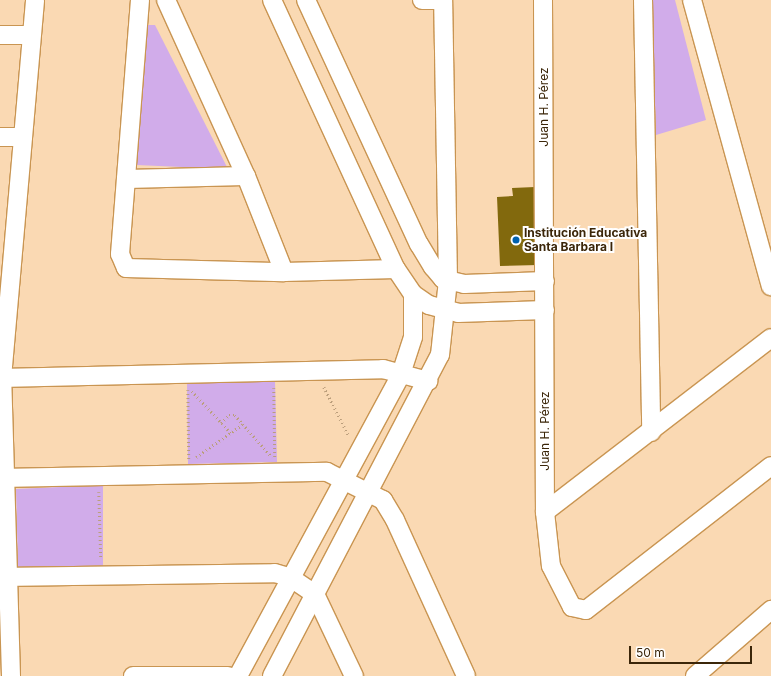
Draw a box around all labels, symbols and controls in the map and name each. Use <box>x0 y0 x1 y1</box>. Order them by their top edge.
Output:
street label: Juan H. Pérez <box>537 67 551 147</box>
place label: Institución Educativa Santa Barbara I <box>524 226 647 254</box>
marker: Institución Educativa Santa Barbara I <box>511 235 521 245</box>
street label: Juan H. Pérez <box>538 391 552 471</box>
scale bar <box>631 638 754 664</box>
text: 50 m <box>636 645 665 660</box>

